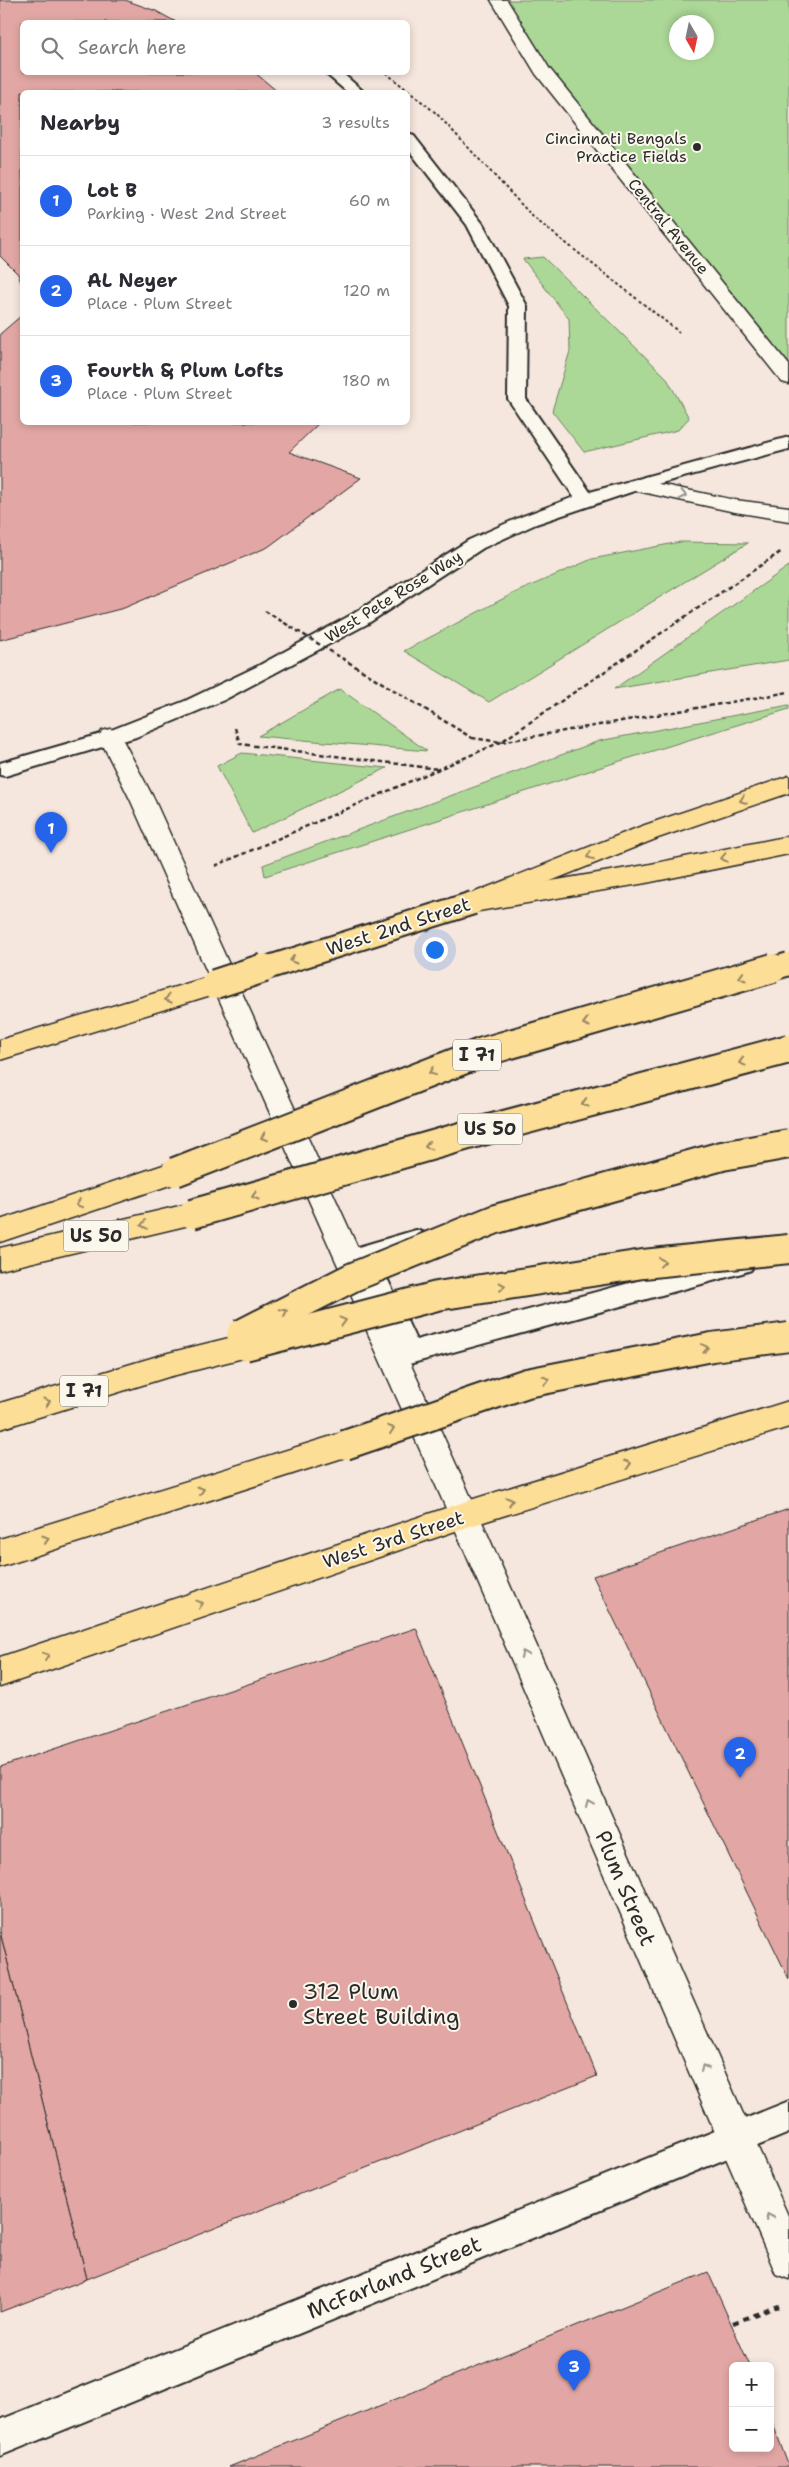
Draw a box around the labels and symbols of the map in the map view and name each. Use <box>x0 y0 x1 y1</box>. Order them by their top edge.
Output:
north arrow <box>669 15 714 60</box>
place label: Cincinnati Bengals Practice Fields <box>545 128 687 167</box>
marker: Cincinnati Bengals Practice Fields <box>691 141 703 153</box>
street label: Central Avenue <box>623 174 714 279</box>
one-way arrow <box>678 489 687 500</box>
street label: West Pete Rose Way <box>321 546 466 647</box>
one-way arrow <box>739 794 748 804</box>
pin: 1 <box>35 812 67 853</box>
one-way arrow <box>586 850 595 860</box>
one-way arrow <box>720 853 729 863</box>
street label: West 2nd Street <box>323 891 474 962</box>
your location <box>422 937 448 963</box>
one-way arrow <box>289 954 297 964</box>
one-way arrow <box>739 972 747 982</box>
one-way arrow <box>165 993 173 1003</box>
one-way arrow <box>583 1017 591 1027</box>
road number: I 71 <box>453 1040 501 1070</box>
one-way arrow <box>738 1056 746 1066</box>
one-way arrow <box>428 1067 436 1077</box>
one-way arrow <box>581 1098 589 1108</box>
road number: US 50 <box>458 1114 522 1144</box>
one-way arrow <box>260 1131 269 1141</box>
one-way arrow <box>425 1141 433 1151</box>
one-way arrow <box>251 1190 260 1201</box>
one-way arrow <box>75 1199 83 1209</box>
one-way arrow <box>140 1219 149 1230</box>
road number: US 50 <box>64 1220 128 1252</box>
one-way arrow <box>659 1257 667 1268</box>
one-way arrow <box>498 1281 506 1292</box>
one-way arrow <box>279 1308 288 1318</box>
one-way arrow <box>339 1316 347 1326</box>
one-way arrow <box>701 1343 710 1354</box>
road number: I 71 <box>60 1375 108 1406</box>
one-way arrow <box>541 1375 550 1385</box>
one-way arrow <box>42 1398 50 1408</box>
one-way arrow <box>386 1425 395 1435</box>
one-way arrow <box>624 1459 632 1469</box>
one-way arrow <box>197 1486 205 1496</box>
one-way arrow <box>505 1496 514 1506</box>
street label: West 3rd Street <box>319 1505 467 1574</box>
one-way arrow <box>42 1534 50 1544</box>
one-way arrow <box>195 1600 204 1610</box>
one-way arrow <box>520 1650 531 1659</box>
one-way arrow <box>41 1652 50 1662</box>
pin: 2 <box>724 1737 756 1778</box>
one-way arrow <box>585 1799 596 1808</box>
street label: Plum Street <box>588 1826 663 1950</box>
place label: 312 Plum Street Building <box>303 1977 459 2031</box>
marker: 312 Plum Street Building <box>287 1998 299 2010</box>
one-way arrow <box>700 2064 711 2073</box>
one-way arrow <box>765 2213 776 2222</box>
street label: McFarland Street <box>303 2229 486 2326</box>
pin: 3 <box>558 2350 590 2391</box>

